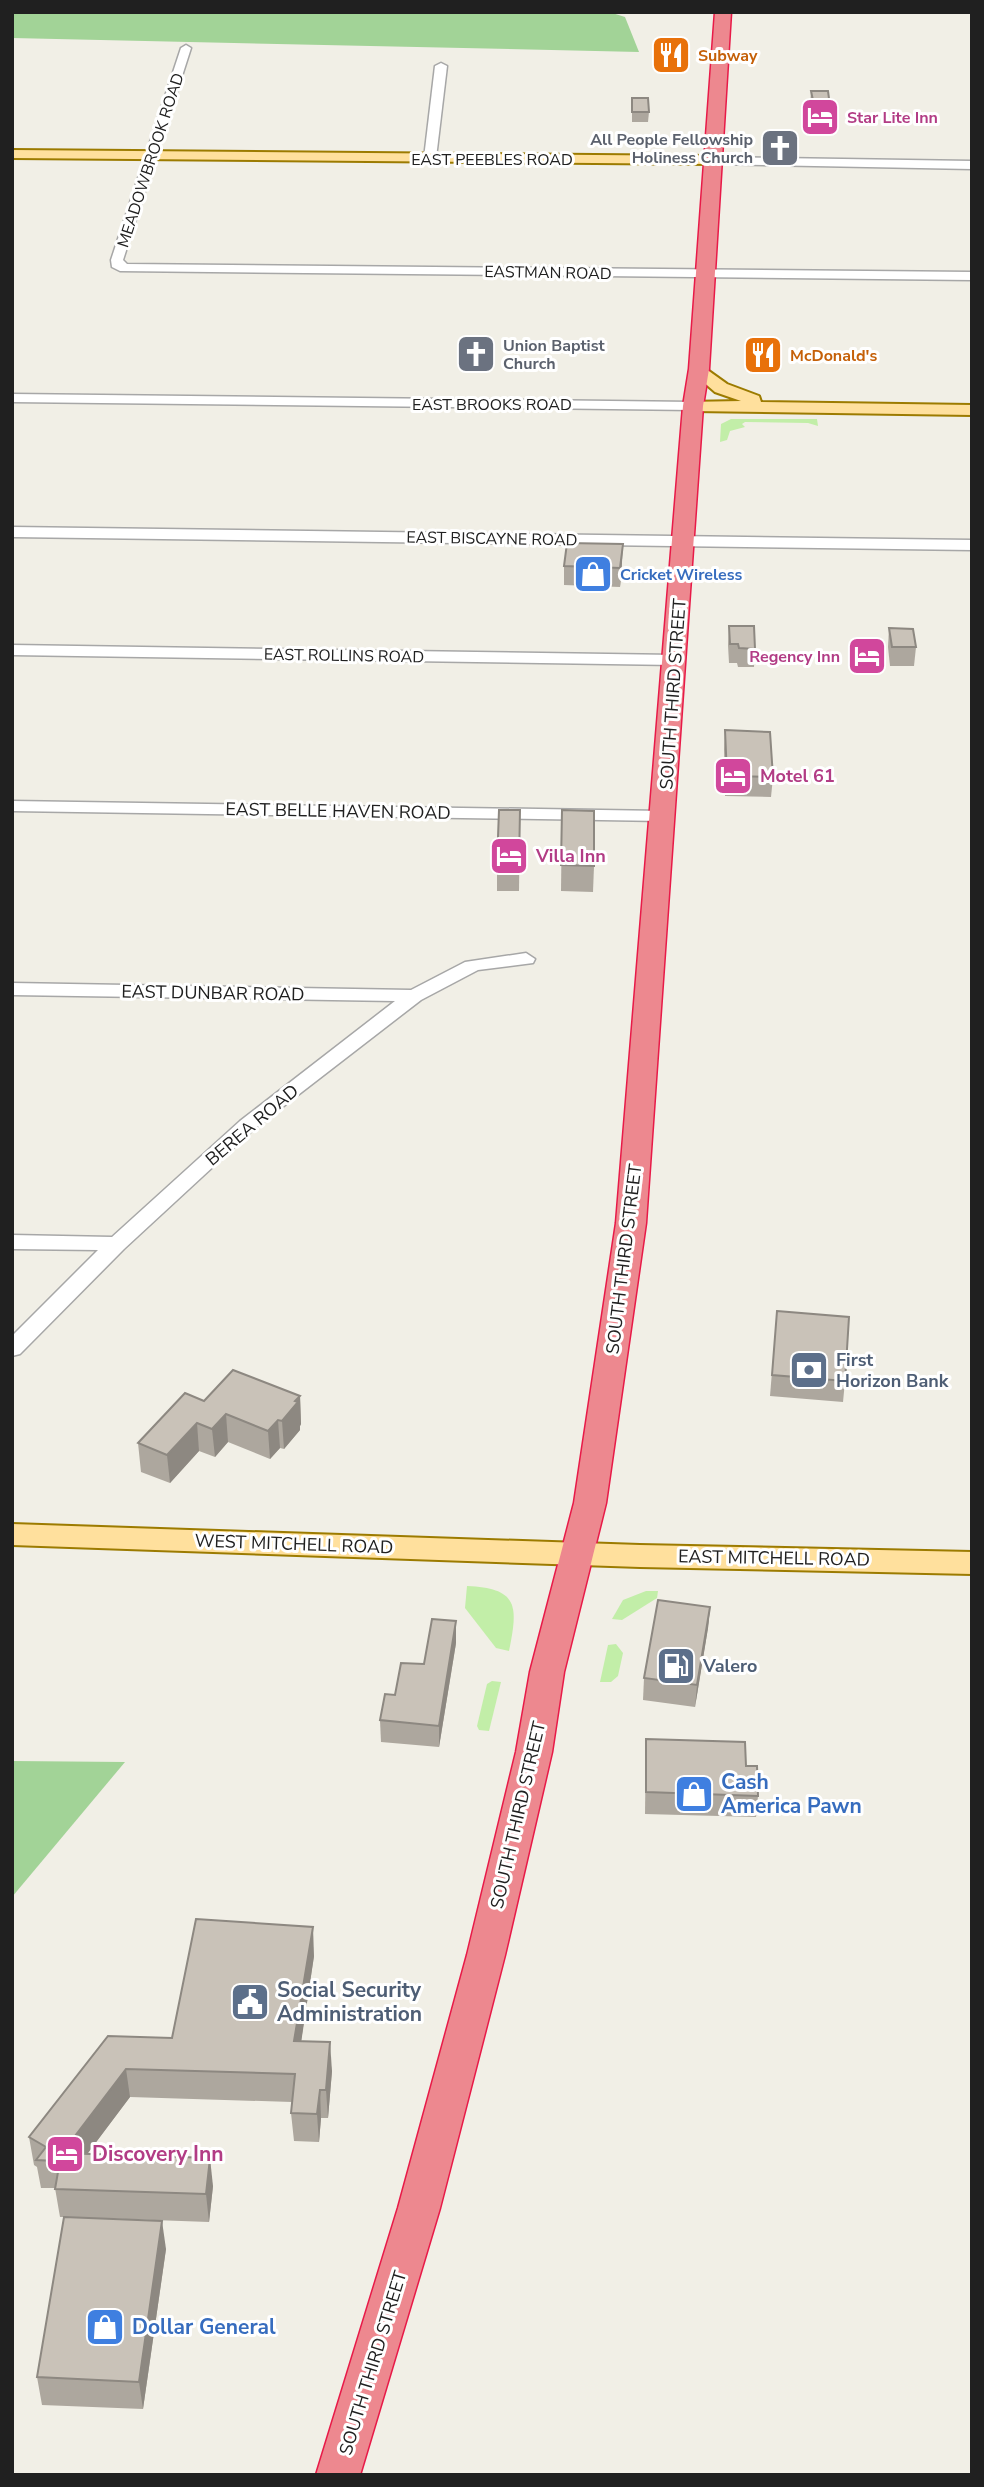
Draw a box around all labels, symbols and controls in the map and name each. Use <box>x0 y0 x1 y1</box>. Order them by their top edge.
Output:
restaurant icon: Subway <box>650 34 692 76</box>
place label: Subway <box>698 45 758 67</box>
street label: MEADOWBROOK ROAD <box>112 70 190 250</box>
hotel icon: Star Lite Inn <box>799 96 841 138</box>
place label: Star Lite Inn <box>847 107 938 129</box>
church icon: All People Fellowship Holiness Church <box>759 127 801 169</box>
place label: All People Fellowship Holiness Church <box>590 129 753 169</box>
street label: EAST PEEBLES ROAD <box>411 149 573 171</box>
street label: EASTMAN ROAD <box>484 261 612 285</box>
church icon: Union Baptist Church <box>455 333 497 375</box>
restaurant icon: McDonald's <box>742 334 784 376</box>
place label: Union Baptist Church <box>503 335 605 375</box>
place label: McDonald's <box>790 345 877 367</box>
street label: EAST BROOKS ROAD <box>412 394 572 416</box>
street label: EAST BISCAYNE ROAD <box>406 527 578 551</box>
shop icon: Cricket Wireless <box>572 553 614 595</box>
place label: Cricket Wireless <box>620 564 742 586</box>
street label: SOUTH THIRD STREET <box>654 597 692 790</box>
hotel icon: Regency Inn <box>846 635 888 677</box>
street label: EAST ROLLINS ROAD <box>264 644 424 668</box>
place label: Regency Inn <box>749 646 840 668</box>
hotel icon: Motel 61 <box>712 755 754 797</box>
place label: Motel 61 <box>760 764 835 788</box>
street label: EAST BELLE HAVEN ROAD <box>225 797 451 825</box>
hotel icon: Villa Inn <box>488 835 530 877</box>
place label: Villa Inn <box>535 844 606 868</box>
street label: EAST DUNBAR ROAD <box>121 979 305 1007</box>
street label: BEREA ROAD <box>200 1079 304 1171</box>
street label: SOUTH THIRD STREET <box>600 1162 648 1356</box>
place label: First Horizon Bank <box>836 1348 949 1393</box>
bank icon: First Horizon Bank <box>788 1349 830 1391</box>
street label: WEST MITCHELL ROAD <box>194 1529 394 1559</box>
street label: EAST MITCHELL ROAD <box>678 1544 870 1572</box>
fuel station icon: Valero <box>655 1645 697 1687</box>
place label: Valero <box>702 1654 757 1678</box>
street label: SOUTH THIRD STREET <box>485 1719 551 1911</box>
place label: Cash America Pawn <box>721 1768 862 1820</box>
shop icon: Cash America Pawn <box>673 1773 715 1815</box>
place label: Social Security Administration <box>277 1976 422 2028</box>
public building icon: Social Security Administration <box>229 1981 271 2023</box>
hotel icon: Discovery Inn <box>44 2133 86 2175</box>
place label: Discovery Inn <box>92 2140 223 2168</box>
street label: SOUTH THIRD STREET <box>334 2268 413 2458</box>
shop icon: Dollar General <box>84 2306 126 2348</box>
place label: Dollar General <box>132 2313 276 2341</box>

